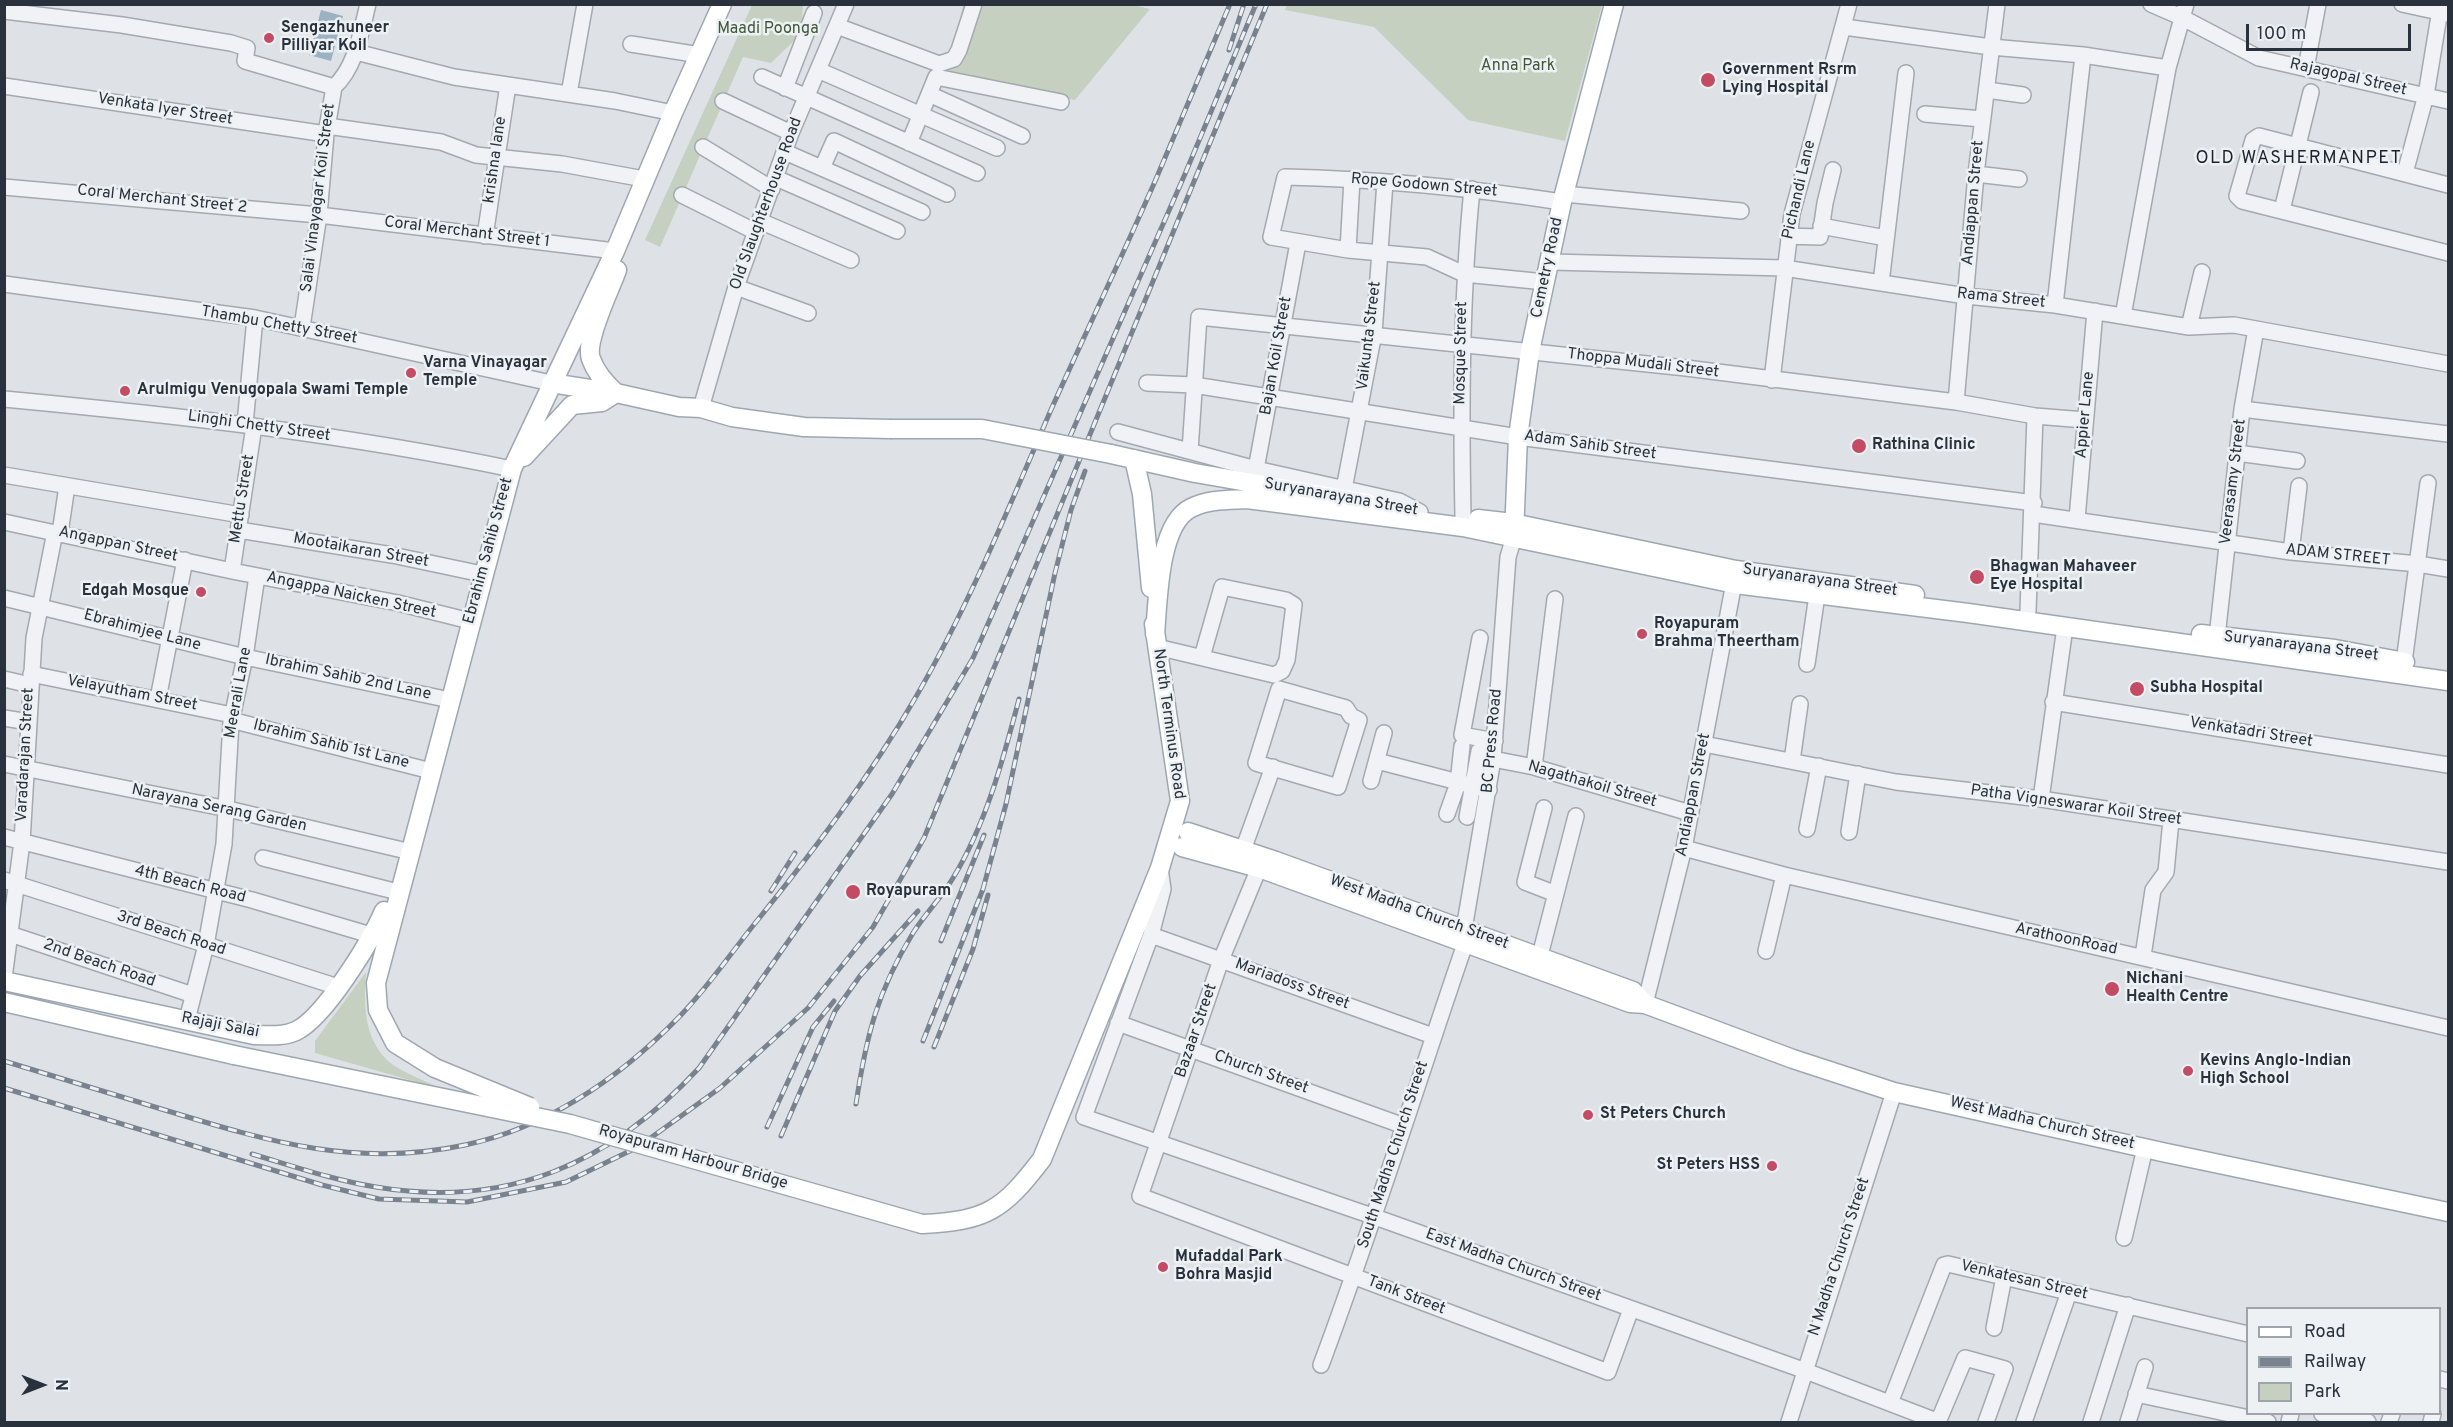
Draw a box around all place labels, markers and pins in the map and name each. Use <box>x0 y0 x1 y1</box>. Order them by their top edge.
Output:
place label: Sengazhuneer Pilliyar Koil <box>281 19 389 57</box>
marker: Sengazhuneer Pilliyar Koil <box>262 31 276 45</box>
place label: Government Rsrm Lying Hospital <box>1722 61 1857 99</box>
marker: Government Rsrm Lying Hospital <box>1699 71 1717 89</box>
place label: Varna Vinayagar Temple <box>423 354 547 392</box>
marker: Varna Vinayagar Temple <box>404 366 418 380</box>
place label: Arulmigu Venugopala Swami Temple <box>137 381 408 401</box>
marker: Arulmigu Venugopala Swami Temple <box>118 384 132 398</box>
place label: Rathina Clinic <box>1872 436 1976 456</box>
marker: Rathina Clinic <box>1850 437 1868 455</box>
place label: Bhagwan Mahaveer Eye Hospital <box>1990 558 2137 596</box>
marker: Bhagwan Mahaveer Eye Hospital <box>1968 568 1986 586</box>
place label: Edgah Mosque <box>82 582 189 602</box>
marker: Edgah Mosque <box>194 585 208 599</box>
place label: Royapuram Brahma Theertham <box>1654 615 1800 653</box>
marker: Royapuram Brahma Theertham <box>1635 627 1649 641</box>
place label: Subha Hospital <box>2150 679 2263 699</box>
marker: Subha Hospital <box>2128 680 2146 698</box>
place label: Royapuram <box>866 882 951 902</box>
marker: Royapuram <box>844 883 862 901</box>
place label: Nichani Health Centre <box>2126 970 2229 1008</box>
marker: Nichani Health Centre <box>2103 980 2121 998</box>
place label: Kevins Anglo-Indian High School <box>2200 1052 2351 1090</box>
marker: Kevins Anglo-Indian High School <box>2181 1064 2195 1078</box>
place label: St Peters Church <box>1600 1105 1726 1125</box>
marker: St Peters Church <box>1581 1108 1595 1122</box>
place label: St Peters HSS <box>1656 1156 1760 1176</box>
marker: St Peters HSS <box>1765 1159 1779 1173</box>
place label: Mufaddal Park Bohra Masjid <box>1175 1248 1283 1286</box>
marker: Mufaddal Park Bohra Masjid <box>1156 1260 1170 1274</box>

